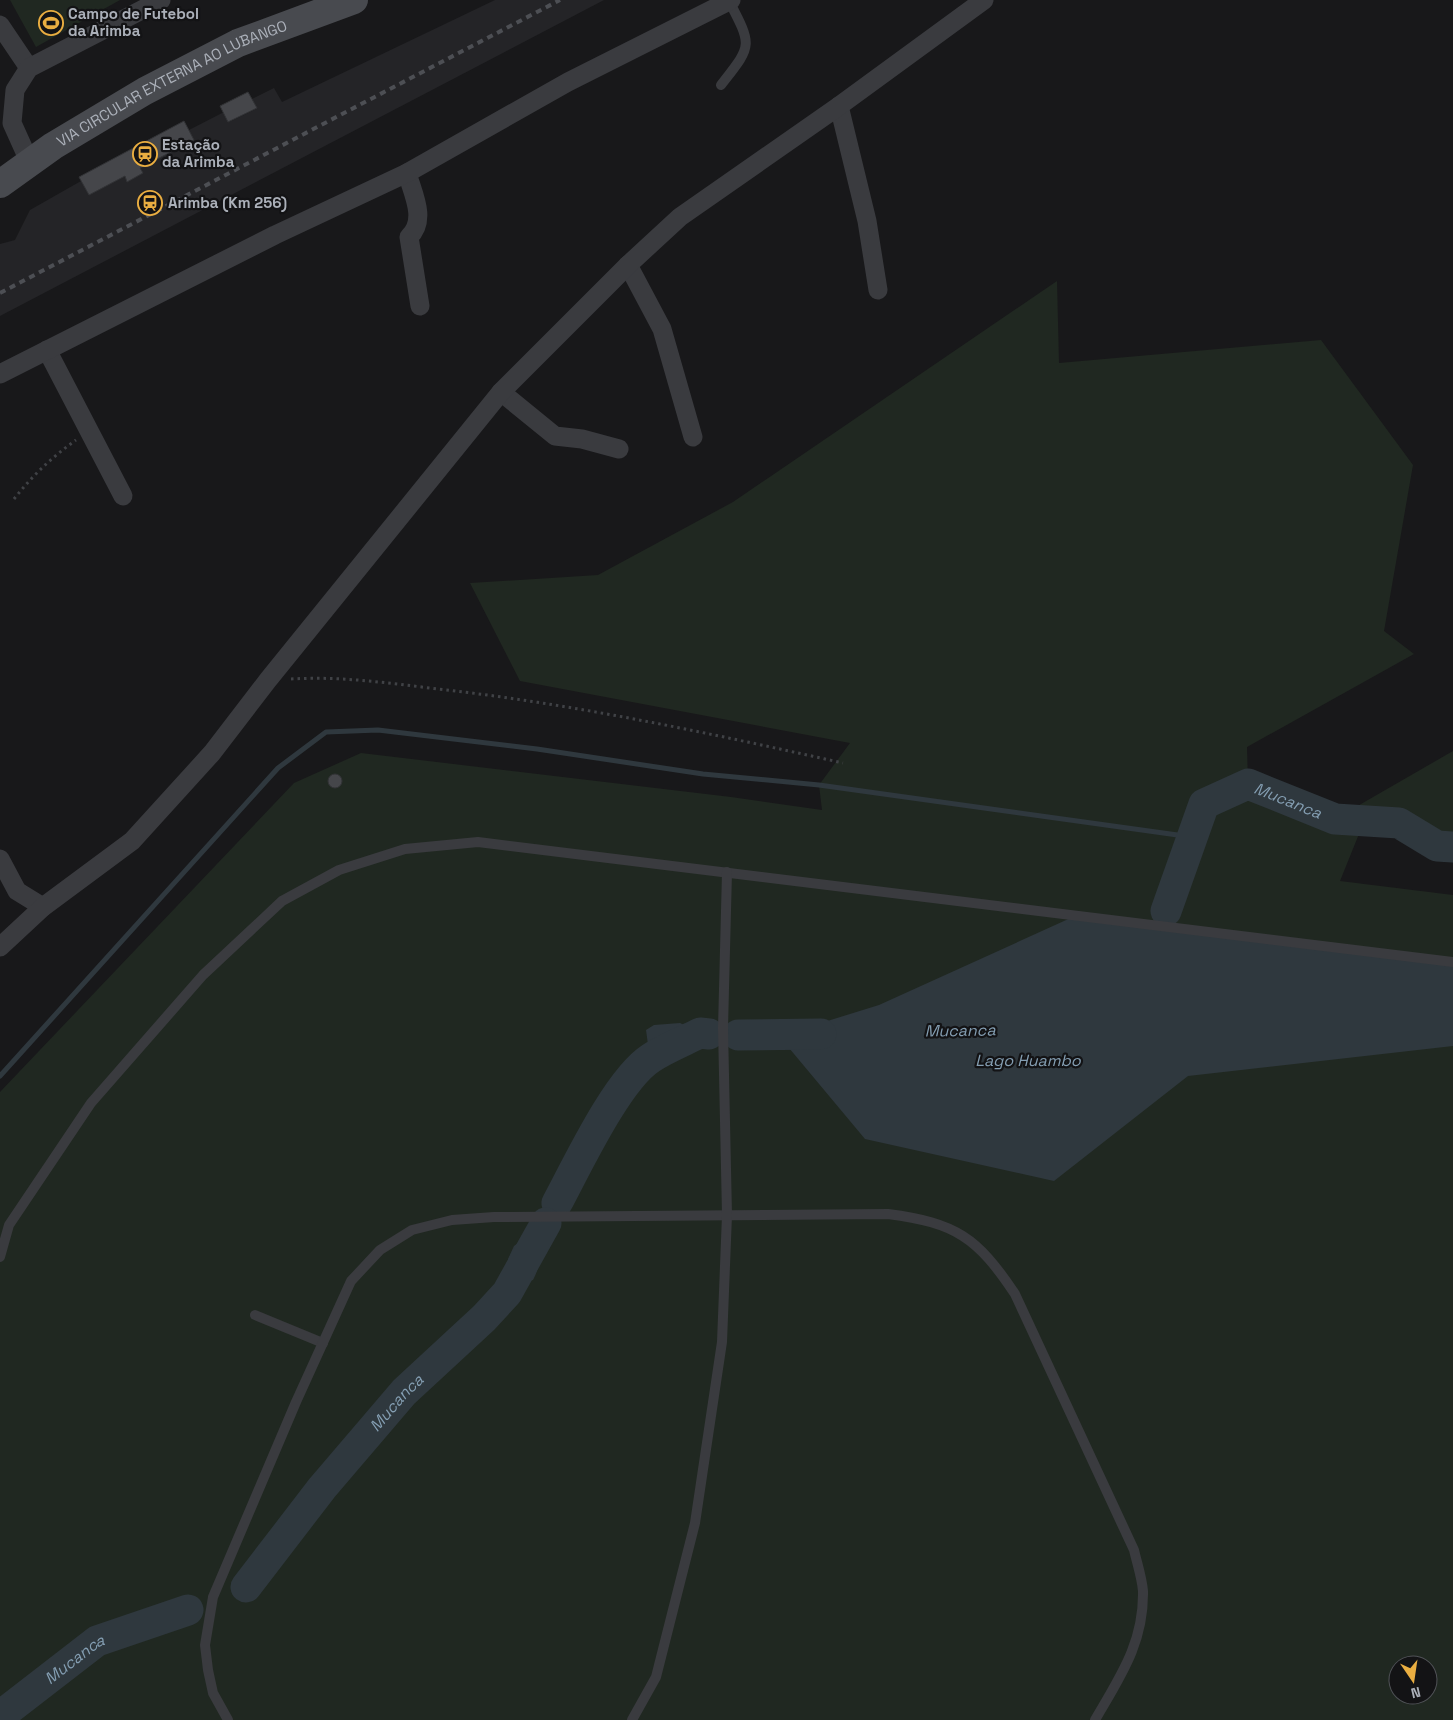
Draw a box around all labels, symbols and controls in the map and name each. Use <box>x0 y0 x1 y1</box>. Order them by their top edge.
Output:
place label: Campo de Futebol da Arimba <box>68 4 199 40</box>
sports icon: Campo de Futebol da Arimba <box>38 10 64 36</box>
street label: VIA CIRCULAR EXTERNA AO LUBANGO <box>53 16 290 151</box>
place label: Estação da Arimba <box>162 135 235 171</box>
station icon: Estação da Arimba <box>132 141 158 167</box>
station icon: Arimba (Km 256) <box>137 190 163 216</box>
place label: Arimba (Km 256) <box>168 193 287 212</box>
water label: Mucanca <box>1251 778 1325 824</box>
water label: Mucanca <box>924 1019 996 1042</box>
water label: Lago Huambo <box>975 1050 1082 1071</box>
water label: Mucanca <box>365 1369 429 1436</box>
water label: Mucanca <box>40 1629 108 1689</box>
north arrow <box>1388 1655 1438 1705</box>
text: N <box>1409 1683 1423 1702</box>

